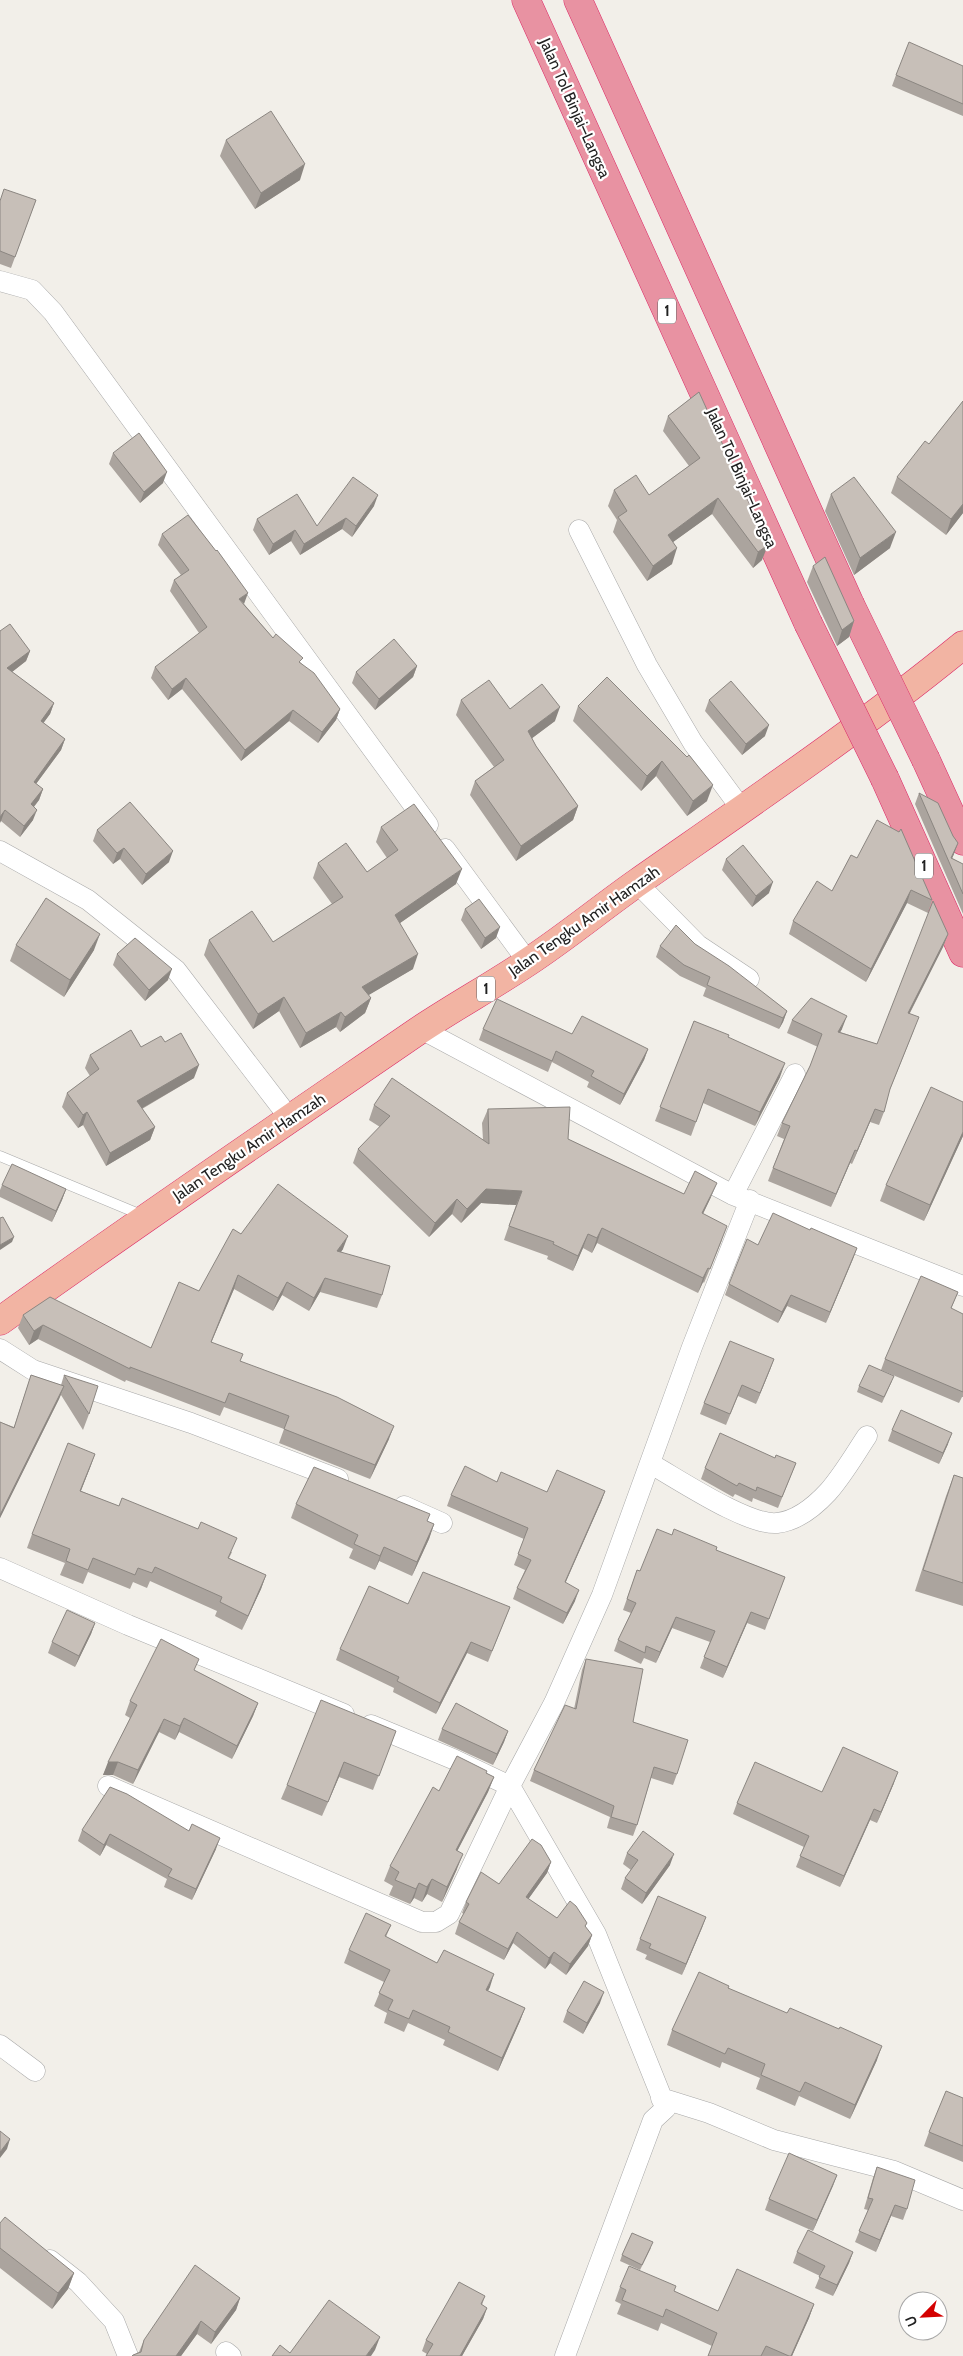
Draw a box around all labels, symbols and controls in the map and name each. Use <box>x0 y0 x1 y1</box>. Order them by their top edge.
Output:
street label: Jalan Tol Binjai–Langsa <box>535 34 614 181</box>
road number: 1 <box>658 298 676 324</box>
street label: Jalan Tol Binjai–Langsa <box>702 404 781 551</box>
road number: 1 <box>915 854 933 878</box>
street label: Jalan Tengku Amir Hamzah <box>504 862 663 981</box>
road number: 1 <box>477 976 495 1002</box>
street label: Jalan Tengku Amir Hamzah <box>168 1089 329 1206</box>
north arrow <box>898 2291 948 2341</box>
text: U <box>901 2313 921 2330</box>

